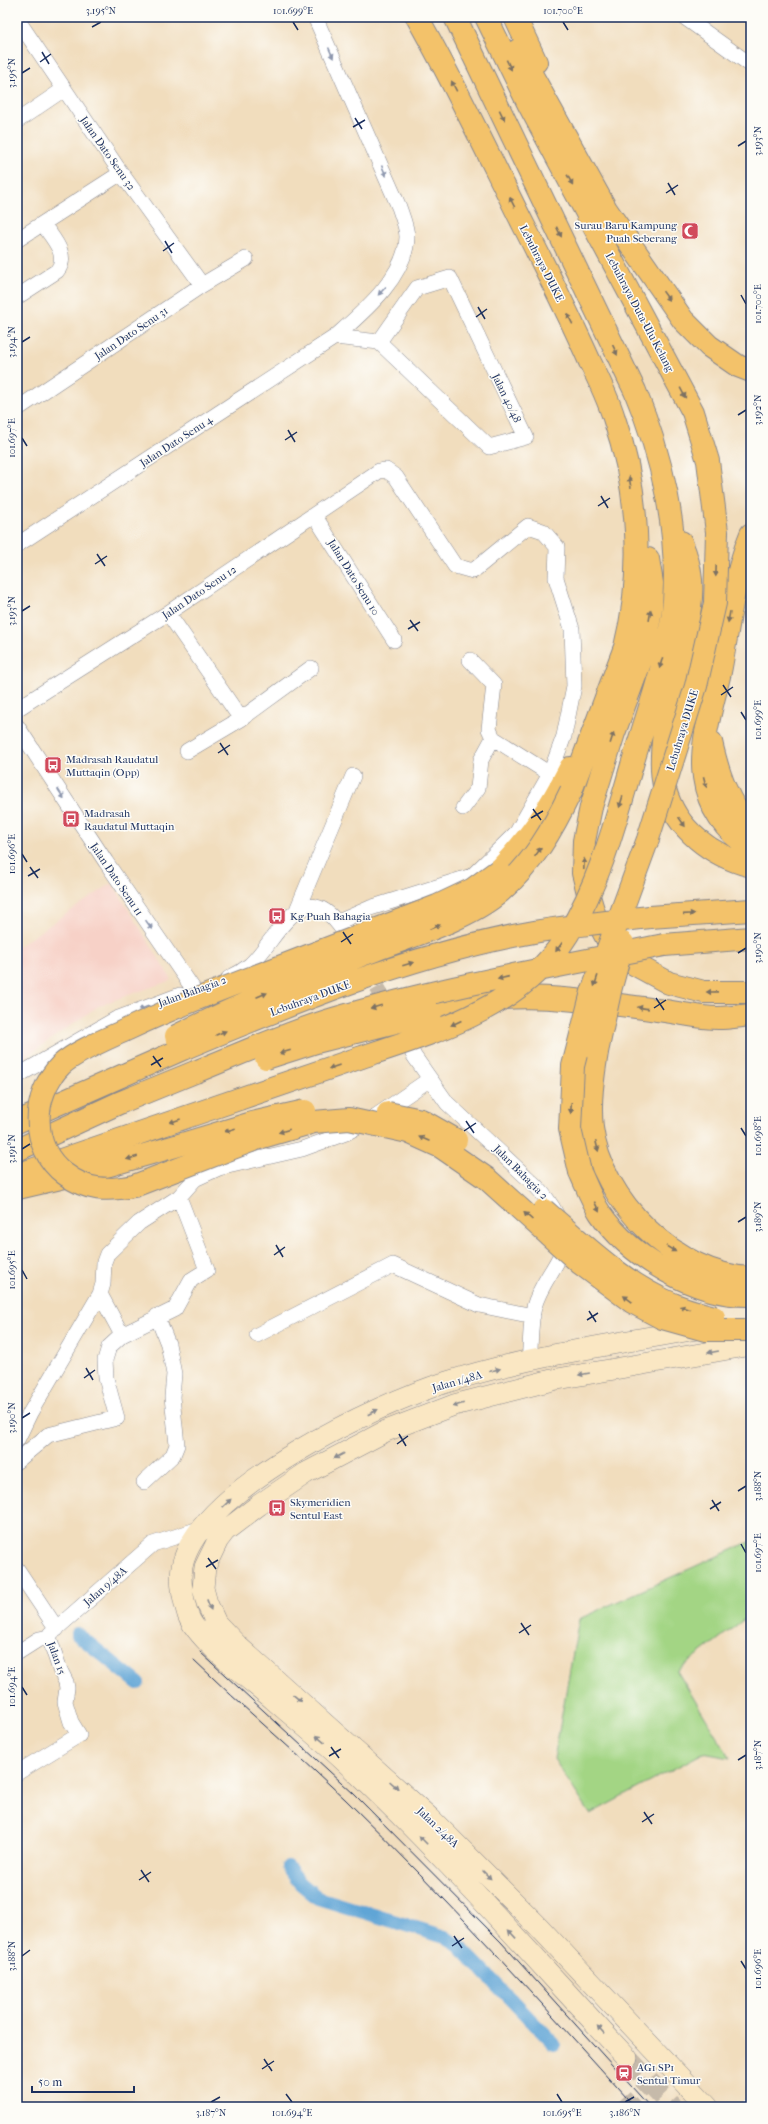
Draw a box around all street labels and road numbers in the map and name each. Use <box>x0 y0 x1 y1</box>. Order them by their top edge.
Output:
street label: Jalan Dato Senu 32 <box>77 113 138 193</box>
street label: Lebuhraya DUKE <box>517 223 567 304</box>
street label: Lebuhraya Duta-Ulu Kelang <box>603 250 677 374</box>
street label: Jalan Dato Senu 31 <box>91 304 170 363</box>
street label: Jalan 40/48 <box>489 371 524 425</box>
street label: Jalan Dato Senu 4 <box>137 413 215 470</box>
street label: Jalan Dato Senu 10 <box>324 536 382 618</box>
street label: Jalan Dato Senu 12 <box>159 563 239 623</box>
street label: Lebuhraya DUKE <box>664 688 701 772</box>
street label: Jalan Dato Senu 11 <box>87 840 146 918</box>
street label: Jalan Bahagia 2 <box>155 973 228 1010</box>
street label: Lebuhraya DUKE <box>268 978 352 1019</box>
street label: Jalan Bahagia 2 <box>490 1142 551 1203</box>
street label: Jalan 1/48A <box>430 1368 484 1395</box>
street label: Jalan 9/48A <box>80 1563 130 1609</box>
street label: Jalan 15 <box>44 1639 69 1677</box>
street label: Jalan 2/48A <box>413 1804 462 1851</box>

